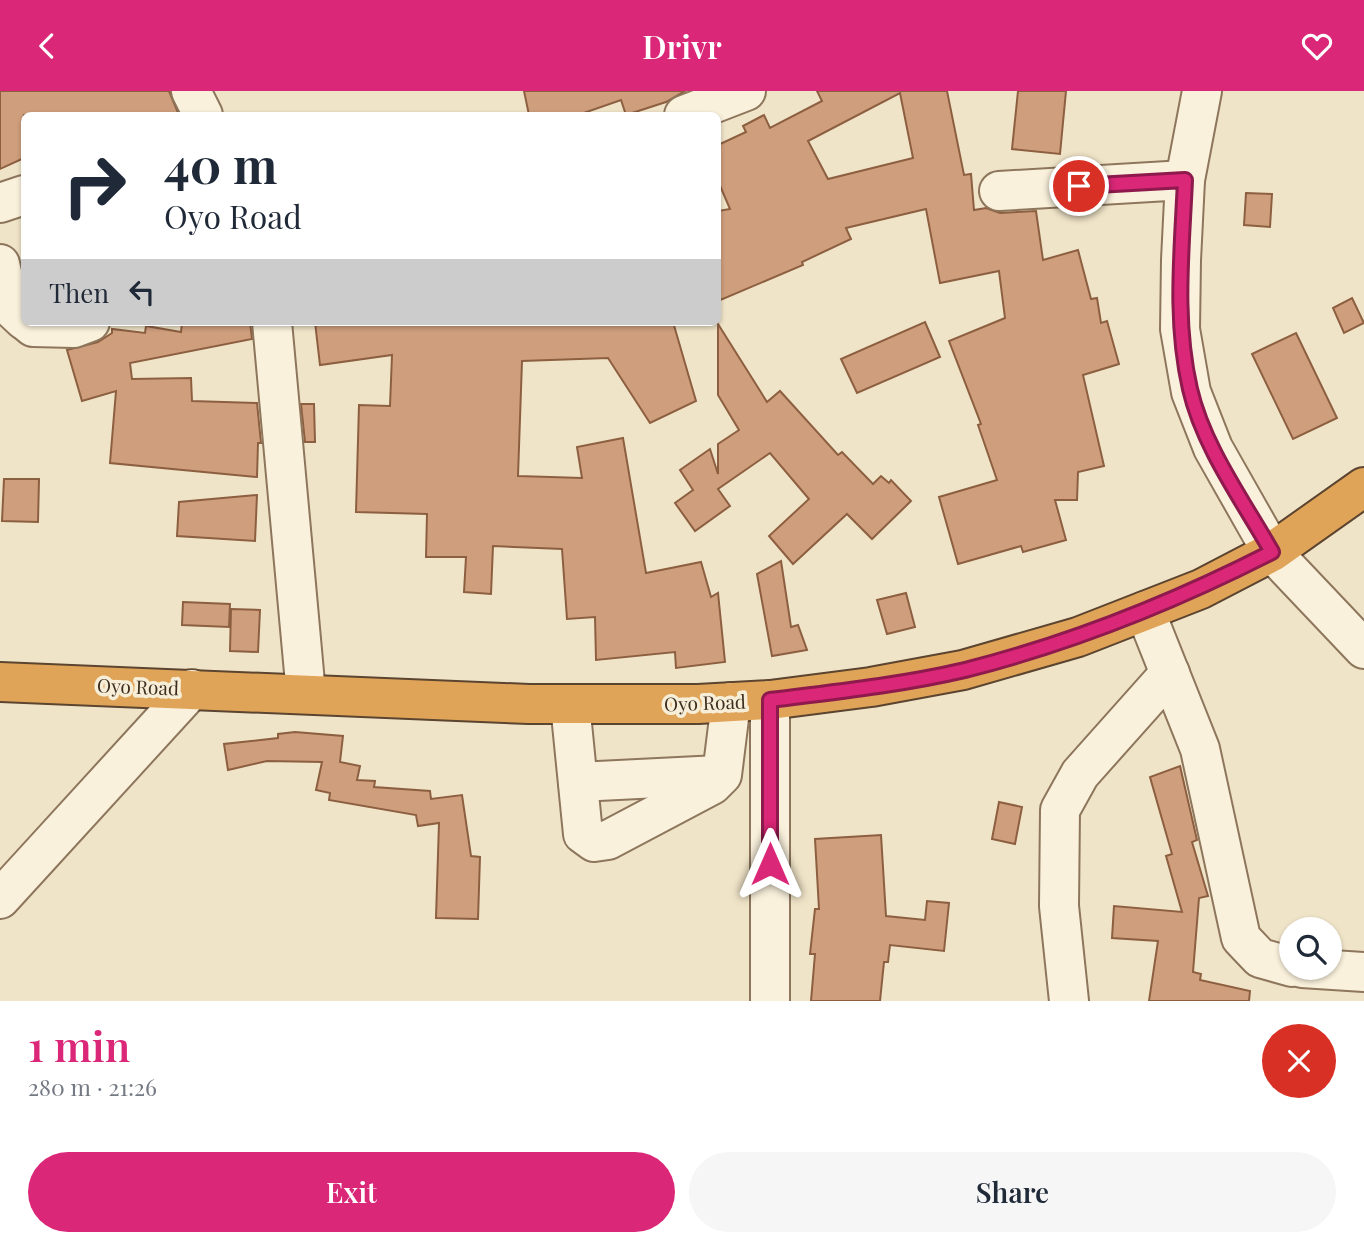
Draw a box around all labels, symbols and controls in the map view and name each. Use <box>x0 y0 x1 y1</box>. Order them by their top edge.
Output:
text: Drivr <box>642 24 722 67</box>
icon: back <box>28 27 66 65</box>
icon: heart <box>1298 27 1336 65</box>
text: 40 m <box>164 131 277 196</box>
icon: right <box>49 140 140 231</box>
pin <box>1049 156 1109 216</box>
icon: arrive <box>1060 167 1098 205</box>
text: Oyo Road <box>164 194 302 237</box>
icon: left <box>123 273 161 311</box>
text: Then <box>49 275 109 310</box>
street label: Oyo Road <box>97 672 179 700</box>
street label: Oyo Road <box>664 688 746 716</box>
position arrow <box>733 827 807 901</box>
map controls <box>1279 917 1342 980</box>
button: search <box>1279 917 1342 980</box>
text: 1 min <box>28 1017 130 1073</box>
button: close <box>1262 1024 1336 1098</box>
text: 280 m · 21:26 <box>28 1071 157 1102</box>
button: Exit <box>28 1152 675 1232</box>
button: Share <box>689 1152 1336 1232</box>

